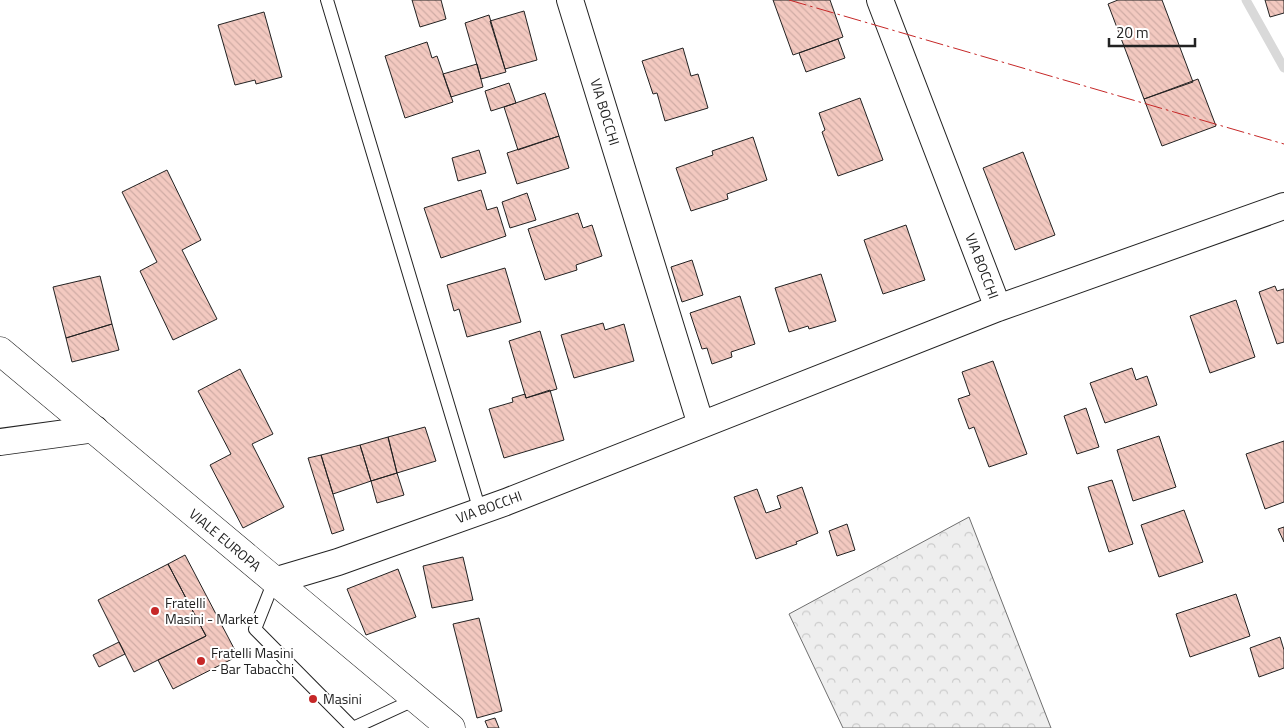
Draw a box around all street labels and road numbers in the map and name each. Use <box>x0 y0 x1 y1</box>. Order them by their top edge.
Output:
street label: VIA BOCCHI <box>585 76 626 148</box>
street label: VIA BOCCHI <box>960 230 1005 302</box>
street label: VIA BOCCHI <box>453 485 525 528</box>
street label: VIALE EUROPA <box>185 503 266 576</box>

